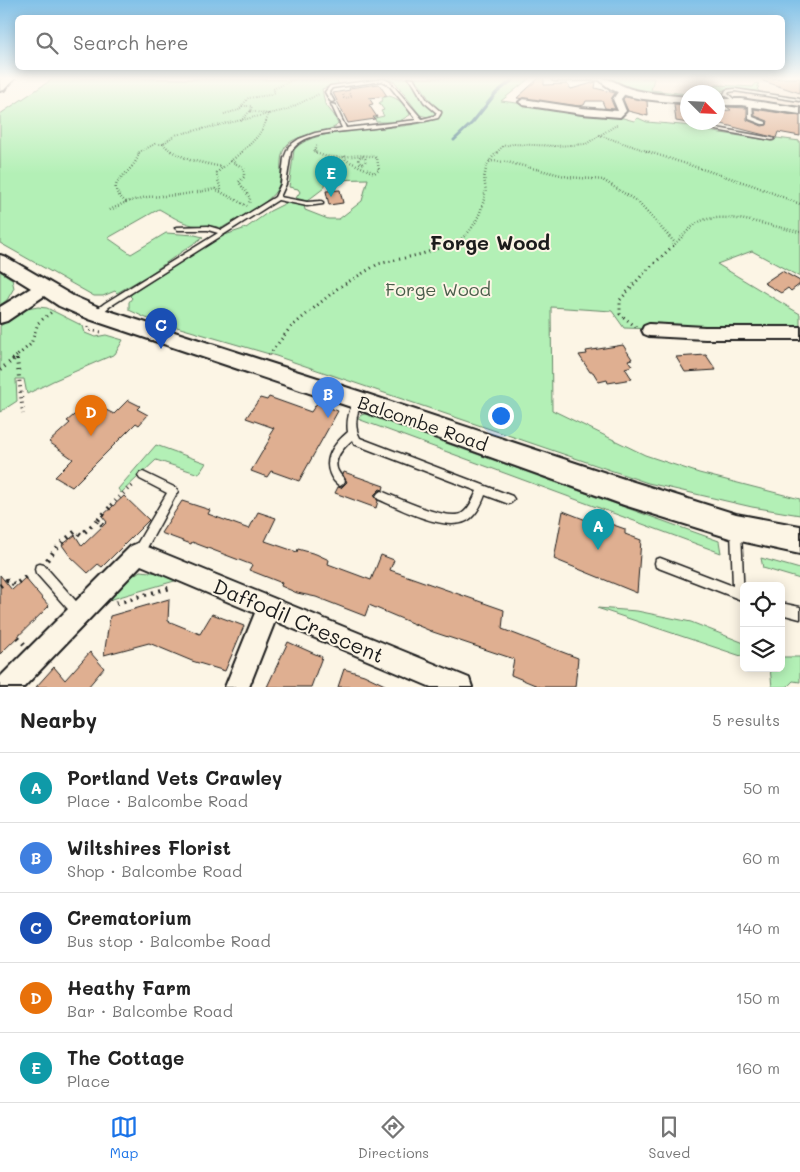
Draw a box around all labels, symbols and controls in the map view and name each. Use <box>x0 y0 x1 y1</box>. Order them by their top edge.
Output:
search box <box>15 15 785 70</box>
icon: search <box>33 29 61 57</box>
text: Search here <box>73 30 189 55</box>
north arrow <box>680 85 725 130</box>
pin: E <box>315 156 347 197</box>
district label: Forge Wood <box>430 229 551 255</box>
park label: Forge Wood <box>385 277 491 301</box>
pin: C <box>145 308 177 349</box>
pin: B <box>312 377 344 418</box>
street label: Balcombe Road <box>355 390 491 456</box>
pin: D <box>75 395 107 436</box>
your location <box>488 403 514 429</box>
pin: A <box>582 509 614 550</box>
street label: Daffodil Crescent <box>209 572 389 668</box>
map controls <box>740 582 785 672</box>
button: locate <box>740 582 785 627</box>
button: layers <box>740 627 785 672</box>
text: Nearby <box>20 706 97 733</box>
text: 5 results <box>712 709 780 730</box>
text: Portland Vets Crawley <box>67 765 282 790</box>
text: A <box>30 777 42 798</box>
text: 50 m <box>743 777 780 798</box>
text: Place · Balcombe Road <box>67 790 248 811</box>
text: Wiltshires Florist <box>67 835 231 860</box>
text: B <box>31 847 41 868</box>
text: 60 m <box>743 847 780 868</box>
text: Shop · Balcombe Road <box>67 860 242 881</box>
text: Crematorium <box>67 905 191 930</box>
text: C <box>30 917 42 938</box>
text: 140 m <box>736 917 780 938</box>
text: Bus stop · Balcombe Road <box>67 930 271 951</box>
text: Heathy Farm <box>67 975 191 1000</box>
text: D <box>30 987 42 1008</box>
text: 150 m <box>736 987 780 1008</box>
text: Bar · Balcombe Road <box>67 1000 233 1021</box>
text: The Cottage <box>67 1045 184 1070</box>
text: E <box>31 1057 41 1078</box>
text: 160 m <box>735 1057 780 1078</box>
text: Place <box>67 1070 110 1091</box>
tab: Map <box>110 1113 138 1162</box>
tab: Directions <box>358 1113 429 1162</box>
tab: Saved <box>649 1113 690 1162</box>

